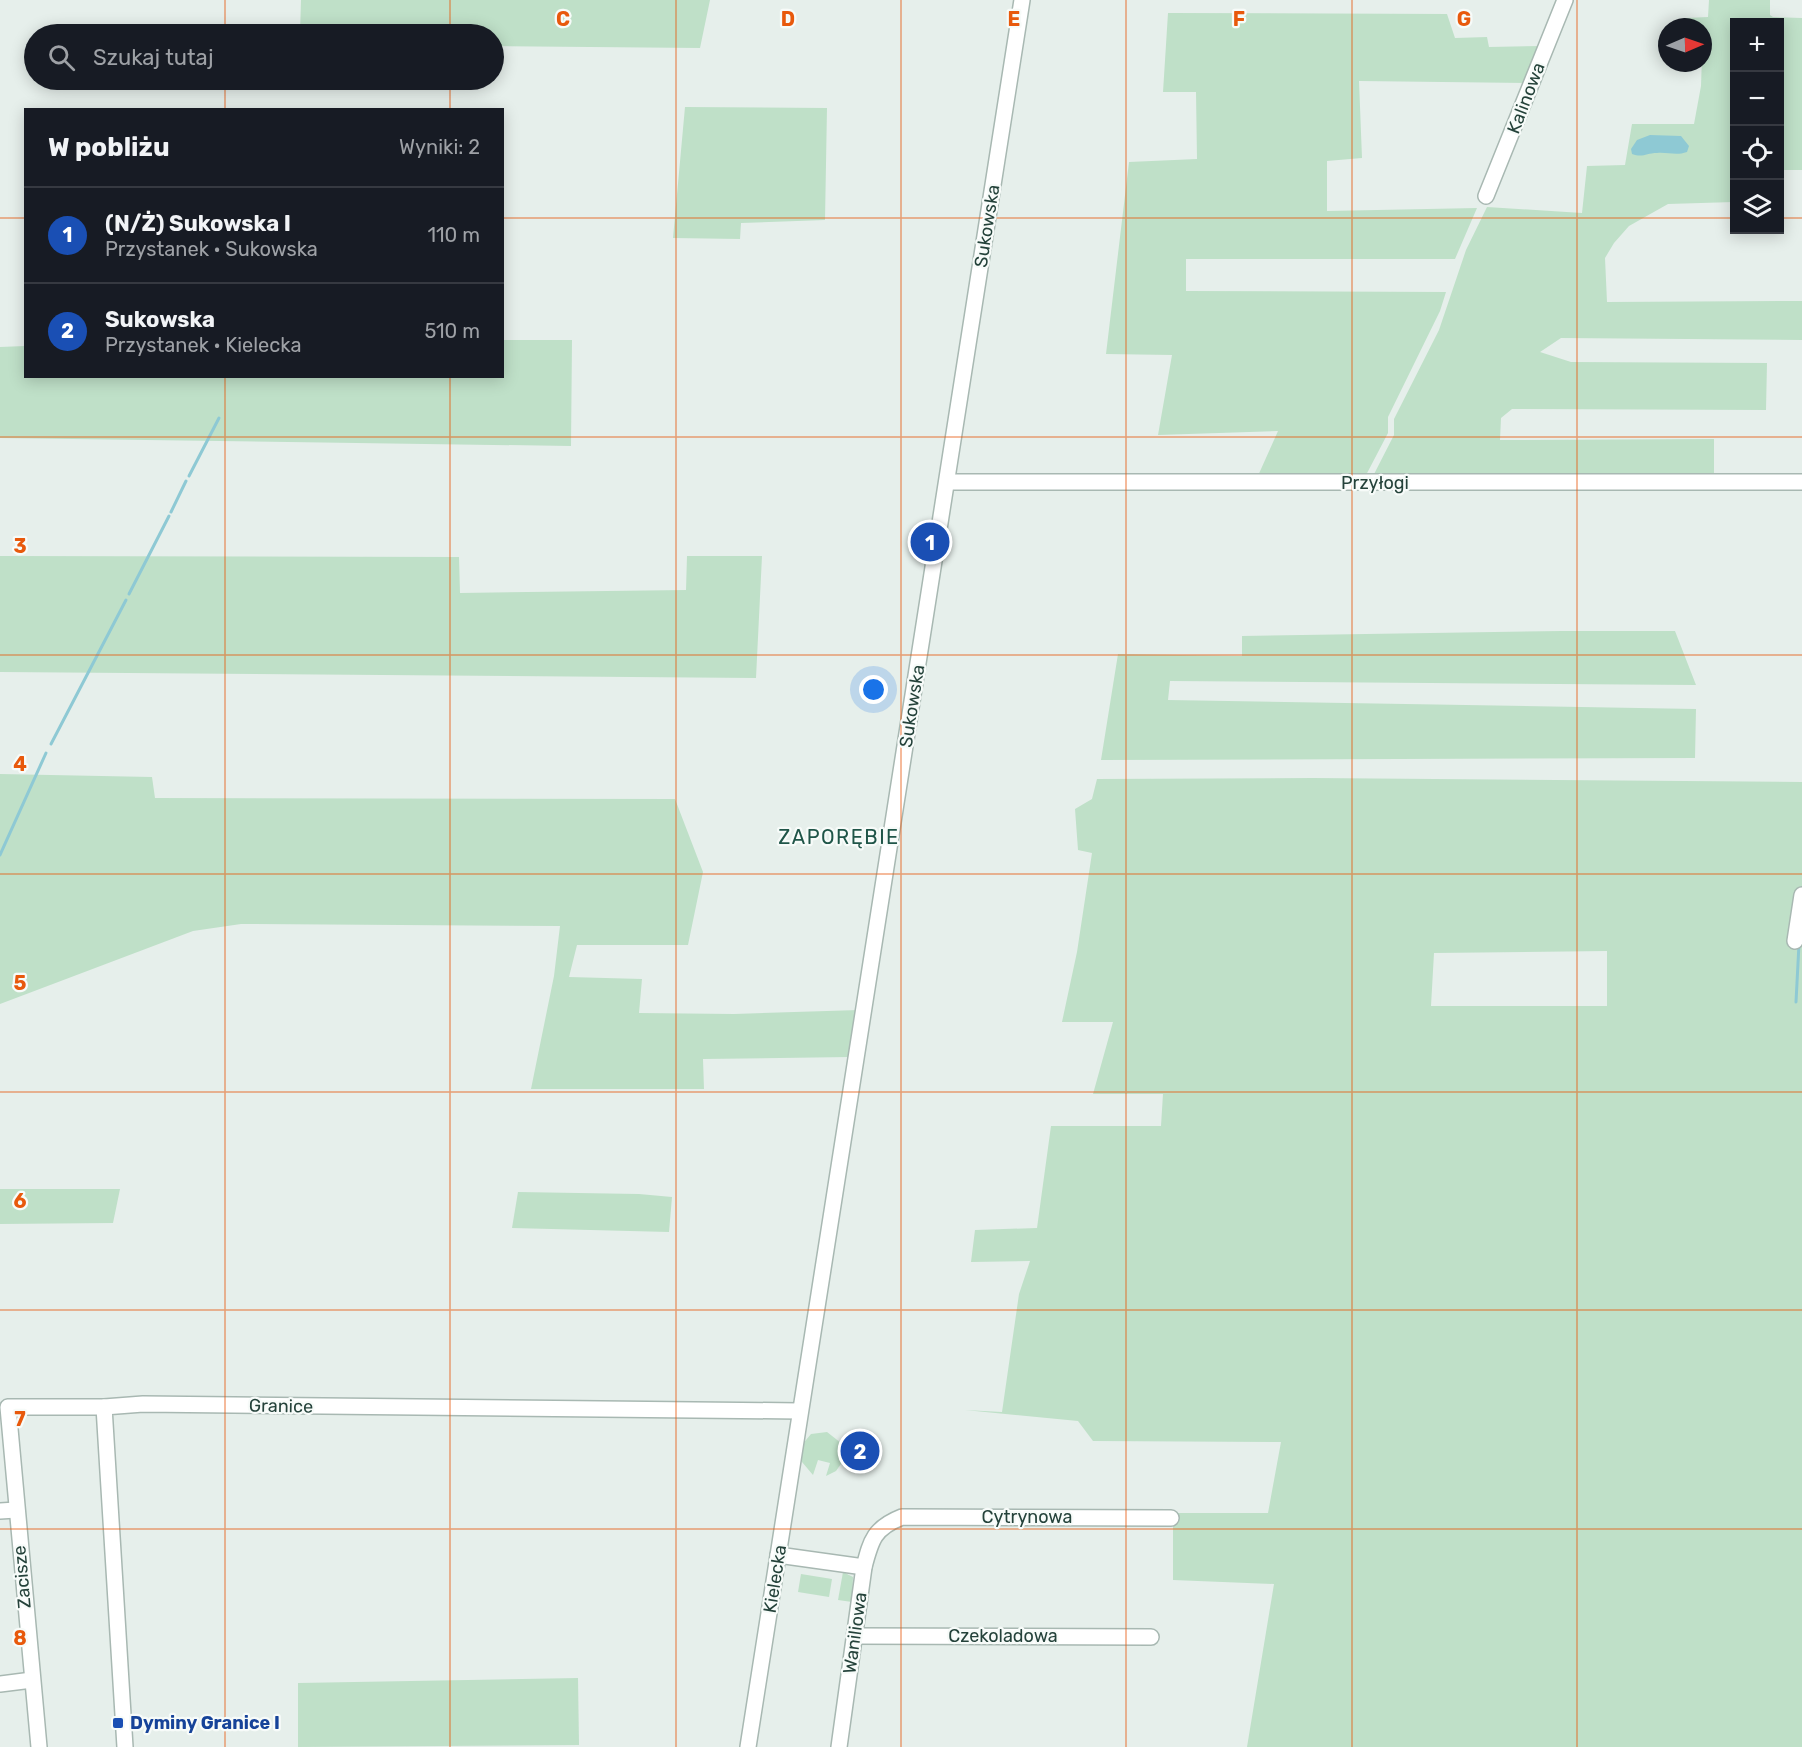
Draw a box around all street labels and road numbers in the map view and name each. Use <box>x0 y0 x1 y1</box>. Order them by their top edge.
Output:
street label: Kalinowa <box>1502 59 1550 137</box>
street label: Sukowska <box>970 183 1004 269</box>
street label: Przyłogi <box>1341 472 1409 494</box>
street label: Sukowska <box>895 663 929 749</box>
street label: Granice <box>249 1394 313 1418</box>
street label: Cytrynowa <box>982 1506 1072 1528</box>
street label: Kielecka <box>759 1543 791 1615</box>
street label: Zacisze <box>8 1544 36 1610</box>
street label: Waniliowa <box>838 1591 872 1675</box>
street label: Czekoladowa <box>948 1625 1058 1647</box>

